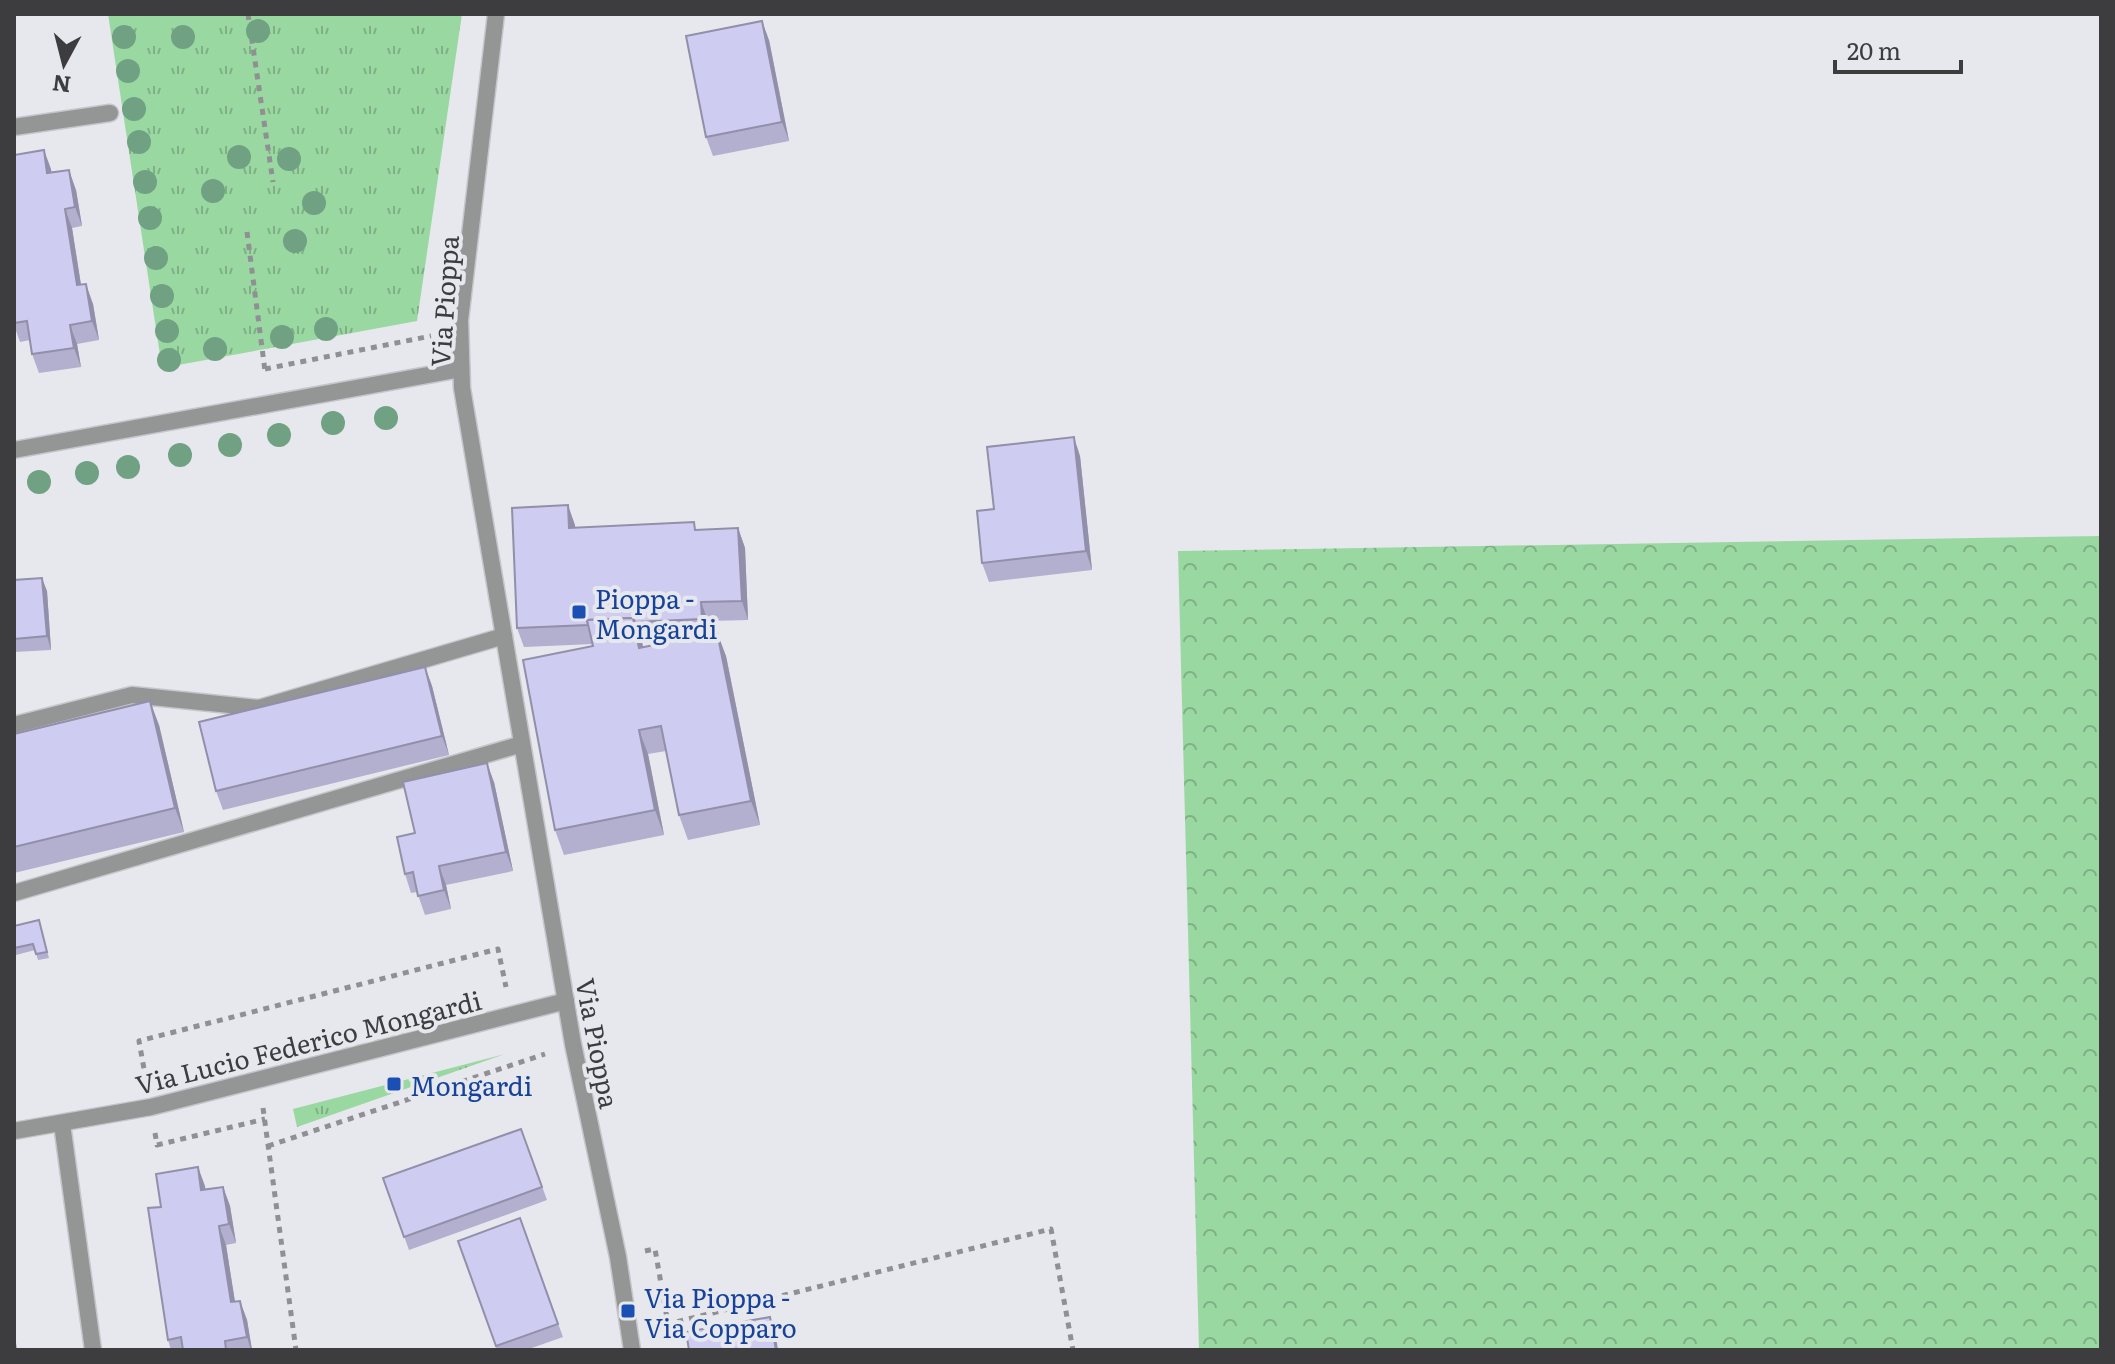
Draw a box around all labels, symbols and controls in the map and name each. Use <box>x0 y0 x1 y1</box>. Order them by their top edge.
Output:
north arrow <box>24 24 104 104</box>
scale bar <box>1835 24 1961 74</box>
text: 20 m <box>1847 32 1901 67</box>
text: N <box>50 68 73 103</box>
street label: Via Pioppa <box>419 234 467 368</box>
place label: Pioppa - Mongardi <box>595 578 718 647</box>
marker: Pioppa - Mongardi <box>570 603 588 621</box>
street label: Via Pioppa <box>567 975 631 1111</box>
street label: Via Lucio Federico Mongardi <box>132 983 484 1099</box>
place label: Mongardi <box>410 1068 532 1100</box>
marker: Mongardi <box>385 1075 403 1093</box>
place label: Via Pioppa - Via Copparo <box>644 1277 797 1346</box>
marker: Via Pioppa - Via Copparo <box>619 1302 637 1320</box>

